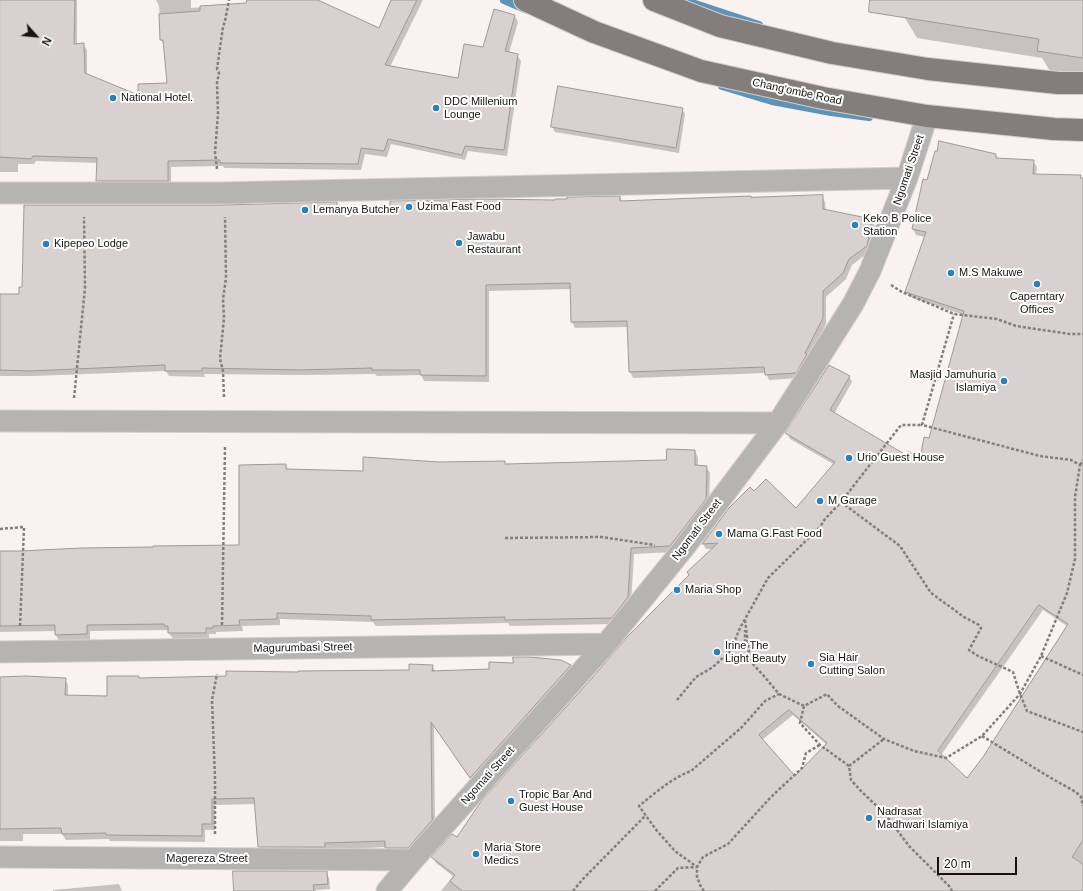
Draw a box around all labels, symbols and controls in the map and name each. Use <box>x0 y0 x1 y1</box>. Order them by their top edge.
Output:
north arrow <box>16 16 56 56</box>
text: N <box>40 35 54 48</box>
street label: Chang'ombe Road <box>751 76 843 108</box>
place label: National Hotel. <box>121 91 193 105</box>
marker: National Hotel. <box>108 93 118 103</box>
place label: DDC Millenium Lounge <box>444 95 517 121</box>
marker: DDC Millenium Lounge <box>431 103 441 113</box>
street label: Ngomati Street <box>891 133 927 207</box>
place label: Uzima Fast Food <box>417 200 501 214</box>
marker: Uzima Fast Food <box>404 202 414 212</box>
place label: Lemanya Butcher <box>313 203 399 217</box>
marker: Lemanya Butcher <box>300 205 310 215</box>
place label: Keko B Police Station <box>863 212 931 238</box>
marker: Keko B Police Station <box>850 220 860 230</box>
place label: Jawabu Restaurant <box>467 230 521 256</box>
place label: Kipepeo Lodge <box>54 237 128 251</box>
marker: Jawabu Restaurant <box>454 238 464 248</box>
marker: Kipepeo Lodge <box>41 239 51 249</box>
place label: M.S Makuwe <box>959 266 1023 280</box>
marker: M.S Makuwe <box>946 268 956 278</box>
marker: Caperntary Offices <box>1032 279 1042 289</box>
place label: Caperntary Offices <box>1010 290 1064 316</box>
place label: Masjid Jamuhuria Islamiya <box>910 368 996 394</box>
marker: Masjid Jamuhuria Islamiya <box>999 376 1009 386</box>
place label: Urio Guest House <box>857 451 944 465</box>
marker: Urio Guest House <box>844 453 854 463</box>
place label: M Garage <box>828 494 877 508</box>
marker: M Garage <box>815 496 825 506</box>
street label: Ngomati Street <box>670 497 724 563</box>
place label: Mama G.Fast Food <box>727 527 822 541</box>
marker: Mama G.Fast Food <box>714 529 724 539</box>
place label: Maria Shop <box>685 583 741 597</box>
marker: Maria Shop <box>672 585 682 595</box>
place label: Irine The Light Beauty <box>725 639 786 665</box>
street label: Magurumbasi Street <box>253 641 353 655</box>
marker: Irine The Light Beauty <box>712 647 722 657</box>
place label: Sia Hair Cutting Salon <box>819 651 885 677</box>
marker: Sia Hair Cutting Salon <box>806 659 816 669</box>
street label: Ngomati Street <box>459 744 517 808</box>
place label: Tropic Bar And Guest House <box>519 788 592 814</box>
marker: Tropic Bar And Guest House <box>506 796 516 806</box>
place label: Nadrasat Madhwari Islamiya <box>877 805 968 831</box>
marker: Nadrasat Madhwari Islamiya <box>864 813 874 823</box>
place label: Maria Store Medics <box>484 841 541 867</box>
marker: Maria Store Medics <box>471 849 481 859</box>
scale bar <box>939 849 1019 875</box>
street label: Magereza Street <box>166 852 248 866</box>
text: 20 m <box>944 857 971 871</box>

